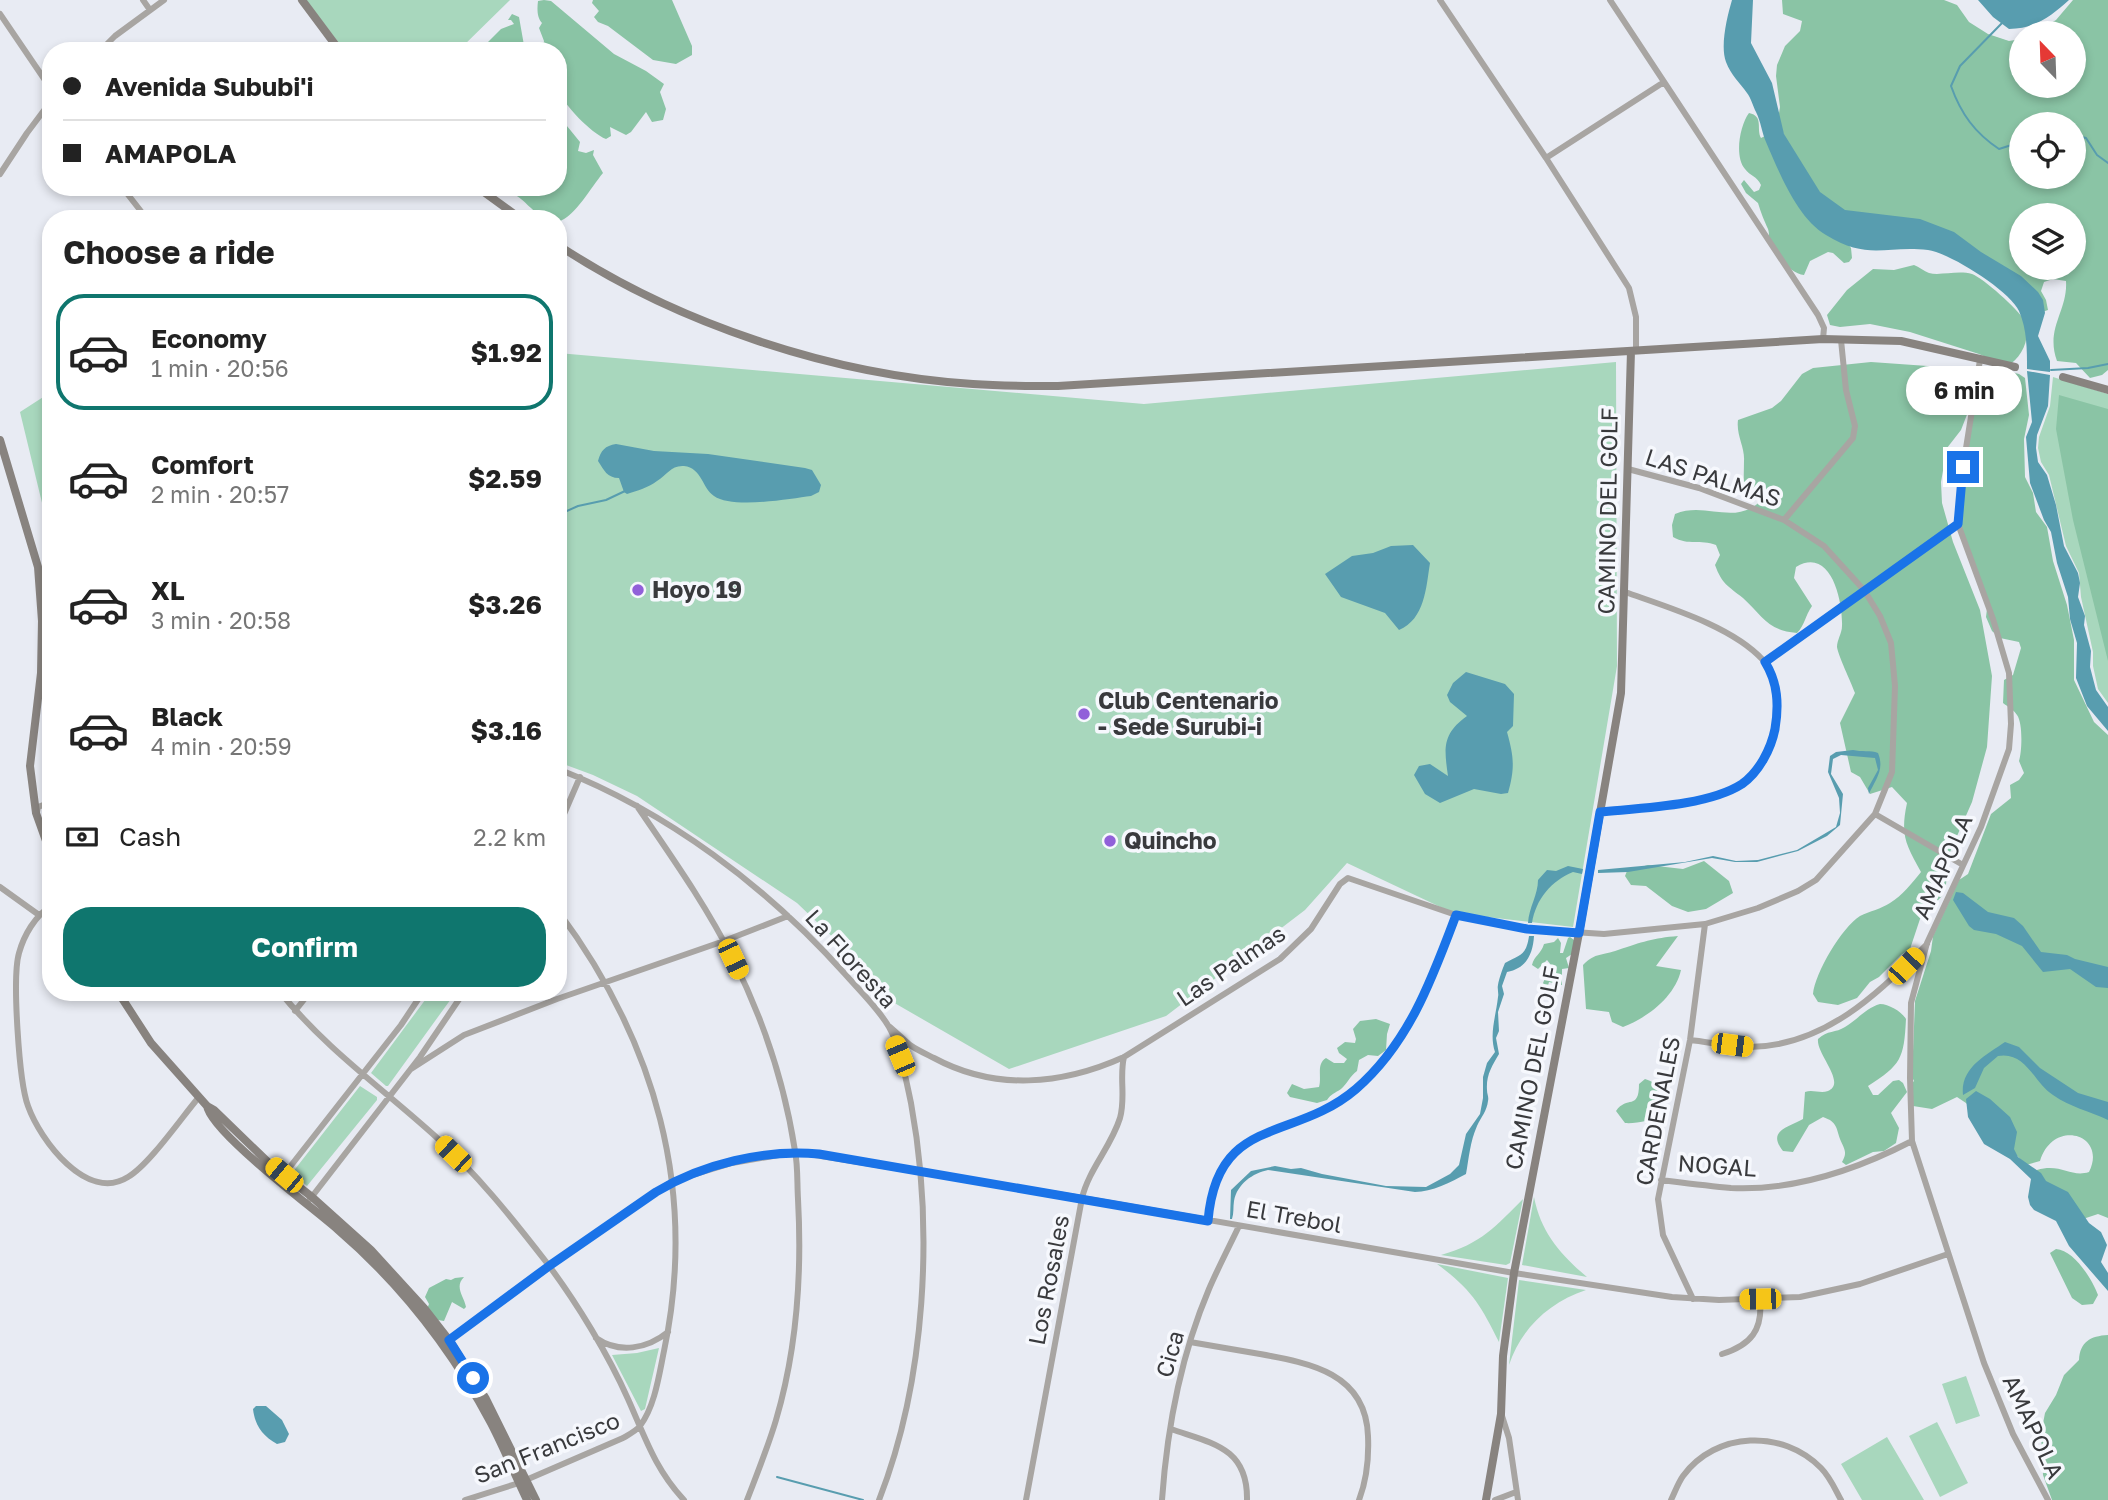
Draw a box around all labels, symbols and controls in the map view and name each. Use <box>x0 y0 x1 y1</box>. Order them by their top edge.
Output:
north arrow <box>2009 21 2086 98</box>
map controls <box>2009 21 2086 280</box>
text: Avenida Sububi'i <box>105 71 314 102</box>
button: locate <box>2009 112 2086 189</box>
text: AMAPOLA <box>105 138 236 169</box>
button: layers <box>2009 203 2086 280</box>
text: Choose a ride <box>63 233 275 271</box>
icon: car <box>67 321 130 384</box>
text: Economy <box>151 323 267 354</box>
text: $1.92 <box>470 337 542 368</box>
text: 1 min · 20:56 <box>151 354 289 382</box>
callout: 6 min <box>1905 365 2021 414</box>
text: 6 min <box>1934 376 1994 404</box>
street label: CAMINO DEL GOLF <box>1591 407 1623 615</box>
street label: LAS PALMAS <box>1642 442 1785 512</box>
icon: car <box>67 447 130 510</box>
text: Comfort <box>151 449 254 480</box>
route end <box>1947 451 1979 483</box>
text: $2.59 <box>468 463 542 494</box>
text: 2 min · 20:57 <box>151 480 289 508</box>
icon: car <box>67 573 130 636</box>
text: XL <box>151 575 185 606</box>
place label: Hoyo 19 <box>652 575 742 603</box>
marker: Hoyo 19 <box>630 582 646 598</box>
text: $3.26 <box>468 589 542 620</box>
text: 3 min · 20:58 <box>151 606 291 634</box>
place label: Club Centenario - Sede Surubi-i <box>1098 686 1279 740</box>
icon: car <box>67 699 130 762</box>
text: Black <box>151 701 223 732</box>
marker: Club Centenario - Sede Surubi-i <box>1076 706 1092 722</box>
text: $3.16 <box>470 715 542 746</box>
text: 4 min · 20:59 <box>151 732 292 760</box>
street label: AMAPOLA <box>1907 810 1978 923</box>
icon: cash <box>63 818 101 856</box>
text: Cash <box>119 821 181 852</box>
text: 2.2 km <box>473 823 546 851</box>
place label: Quincho <box>1124 826 1217 854</box>
marker: Quincho <box>1102 833 1118 849</box>
street label: La Floresta <box>800 903 903 1013</box>
button: Confirm <box>63 907 546 987</box>
street label: Las Palmas <box>1171 919 1290 1012</box>
car <box>715 936 752 982</box>
car <box>1884 944 1929 988</box>
street label: CAMINO DEL GOLF <box>1499 964 1565 1172</box>
car <box>1710 1032 1755 1058</box>
car <box>883 1033 918 1079</box>
street label: CARDENALES <box>1629 1034 1685 1188</box>
car <box>431 1132 476 1176</box>
street label: NOGAL <box>1677 1148 1757 1182</box>
car <box>262 1153 307 1197</box>
street label: El Trebol <box>1244 1194 1344 1238</box>
street label: Los Rosales <box>1022 1213 1074 1347</box>
car <box>1739 1288 1782 1310</box>
street label: Cica <box>1149 1327 1189 1380</box>
route start <box>457 1362 489 1394</box>
street label: AMAPOLA <box>1998 1370 2070 1483</box>
street label: San Francisco <box>470 1405 623 1489</box>

